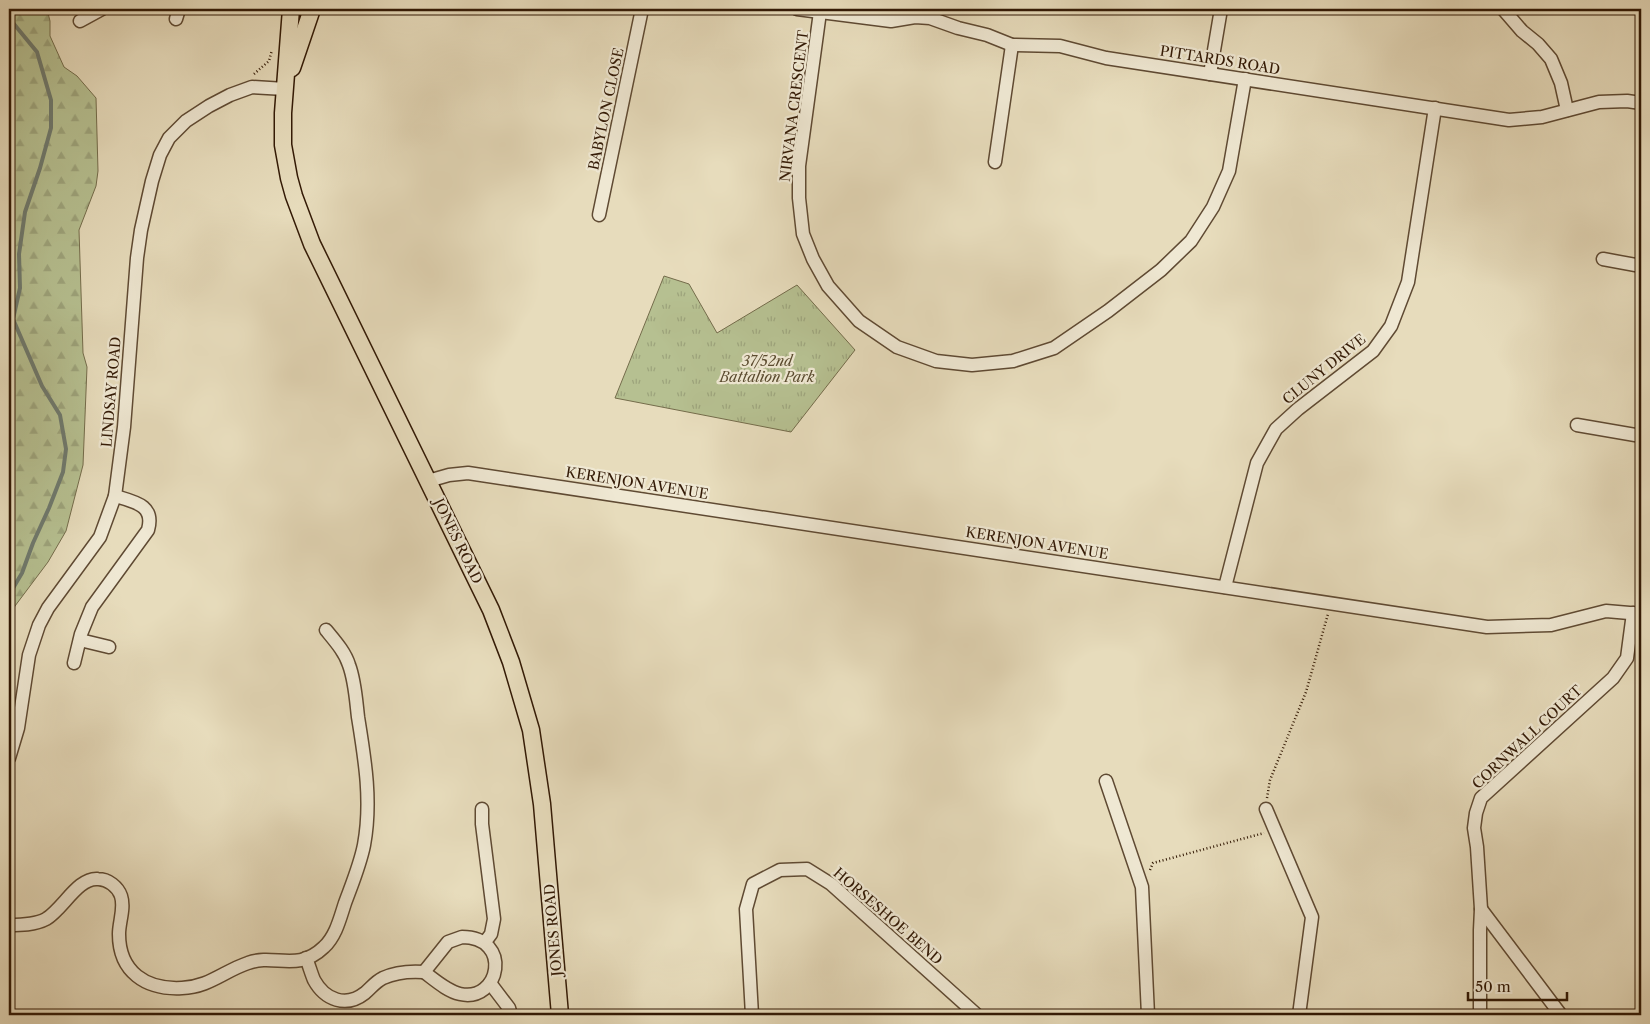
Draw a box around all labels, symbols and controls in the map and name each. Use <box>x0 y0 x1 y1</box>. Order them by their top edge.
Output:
street label: NIRVANA CRESCENT <box>776 29 812 183</box>
street label: PITTARDS ROAD <box>1159 42 1281 78</box>
street label: BABYLON CLOSE <box>584 46 628 172</box>
street label: CLUNY DRIVE <box>1279 330 1369 408</box>
street label: LINDSAY ROAD <box>97 336 125 448</box>
park label: 37/52nd Battalion Park <box>718 352 815 386</box>
street label: KERENJON AVENUE <box>564 463 710 503</box>
street label: JONES ROAD <box>429 494 486 587</box>
street label: KERENJON AVENUE <box>964 523 1110 563</box>
street label: CORNWALL COURT <box>1468 681 1586 793</box>
street label: HORSESHOE BEND <box>830 864 946 968</box>
street label: JONES ROAD <box>540 883 566 979</box>
scale bar <box>1468 969 1566 1001</box>
text: 50 m <box>1475 977 1511 996</box>

